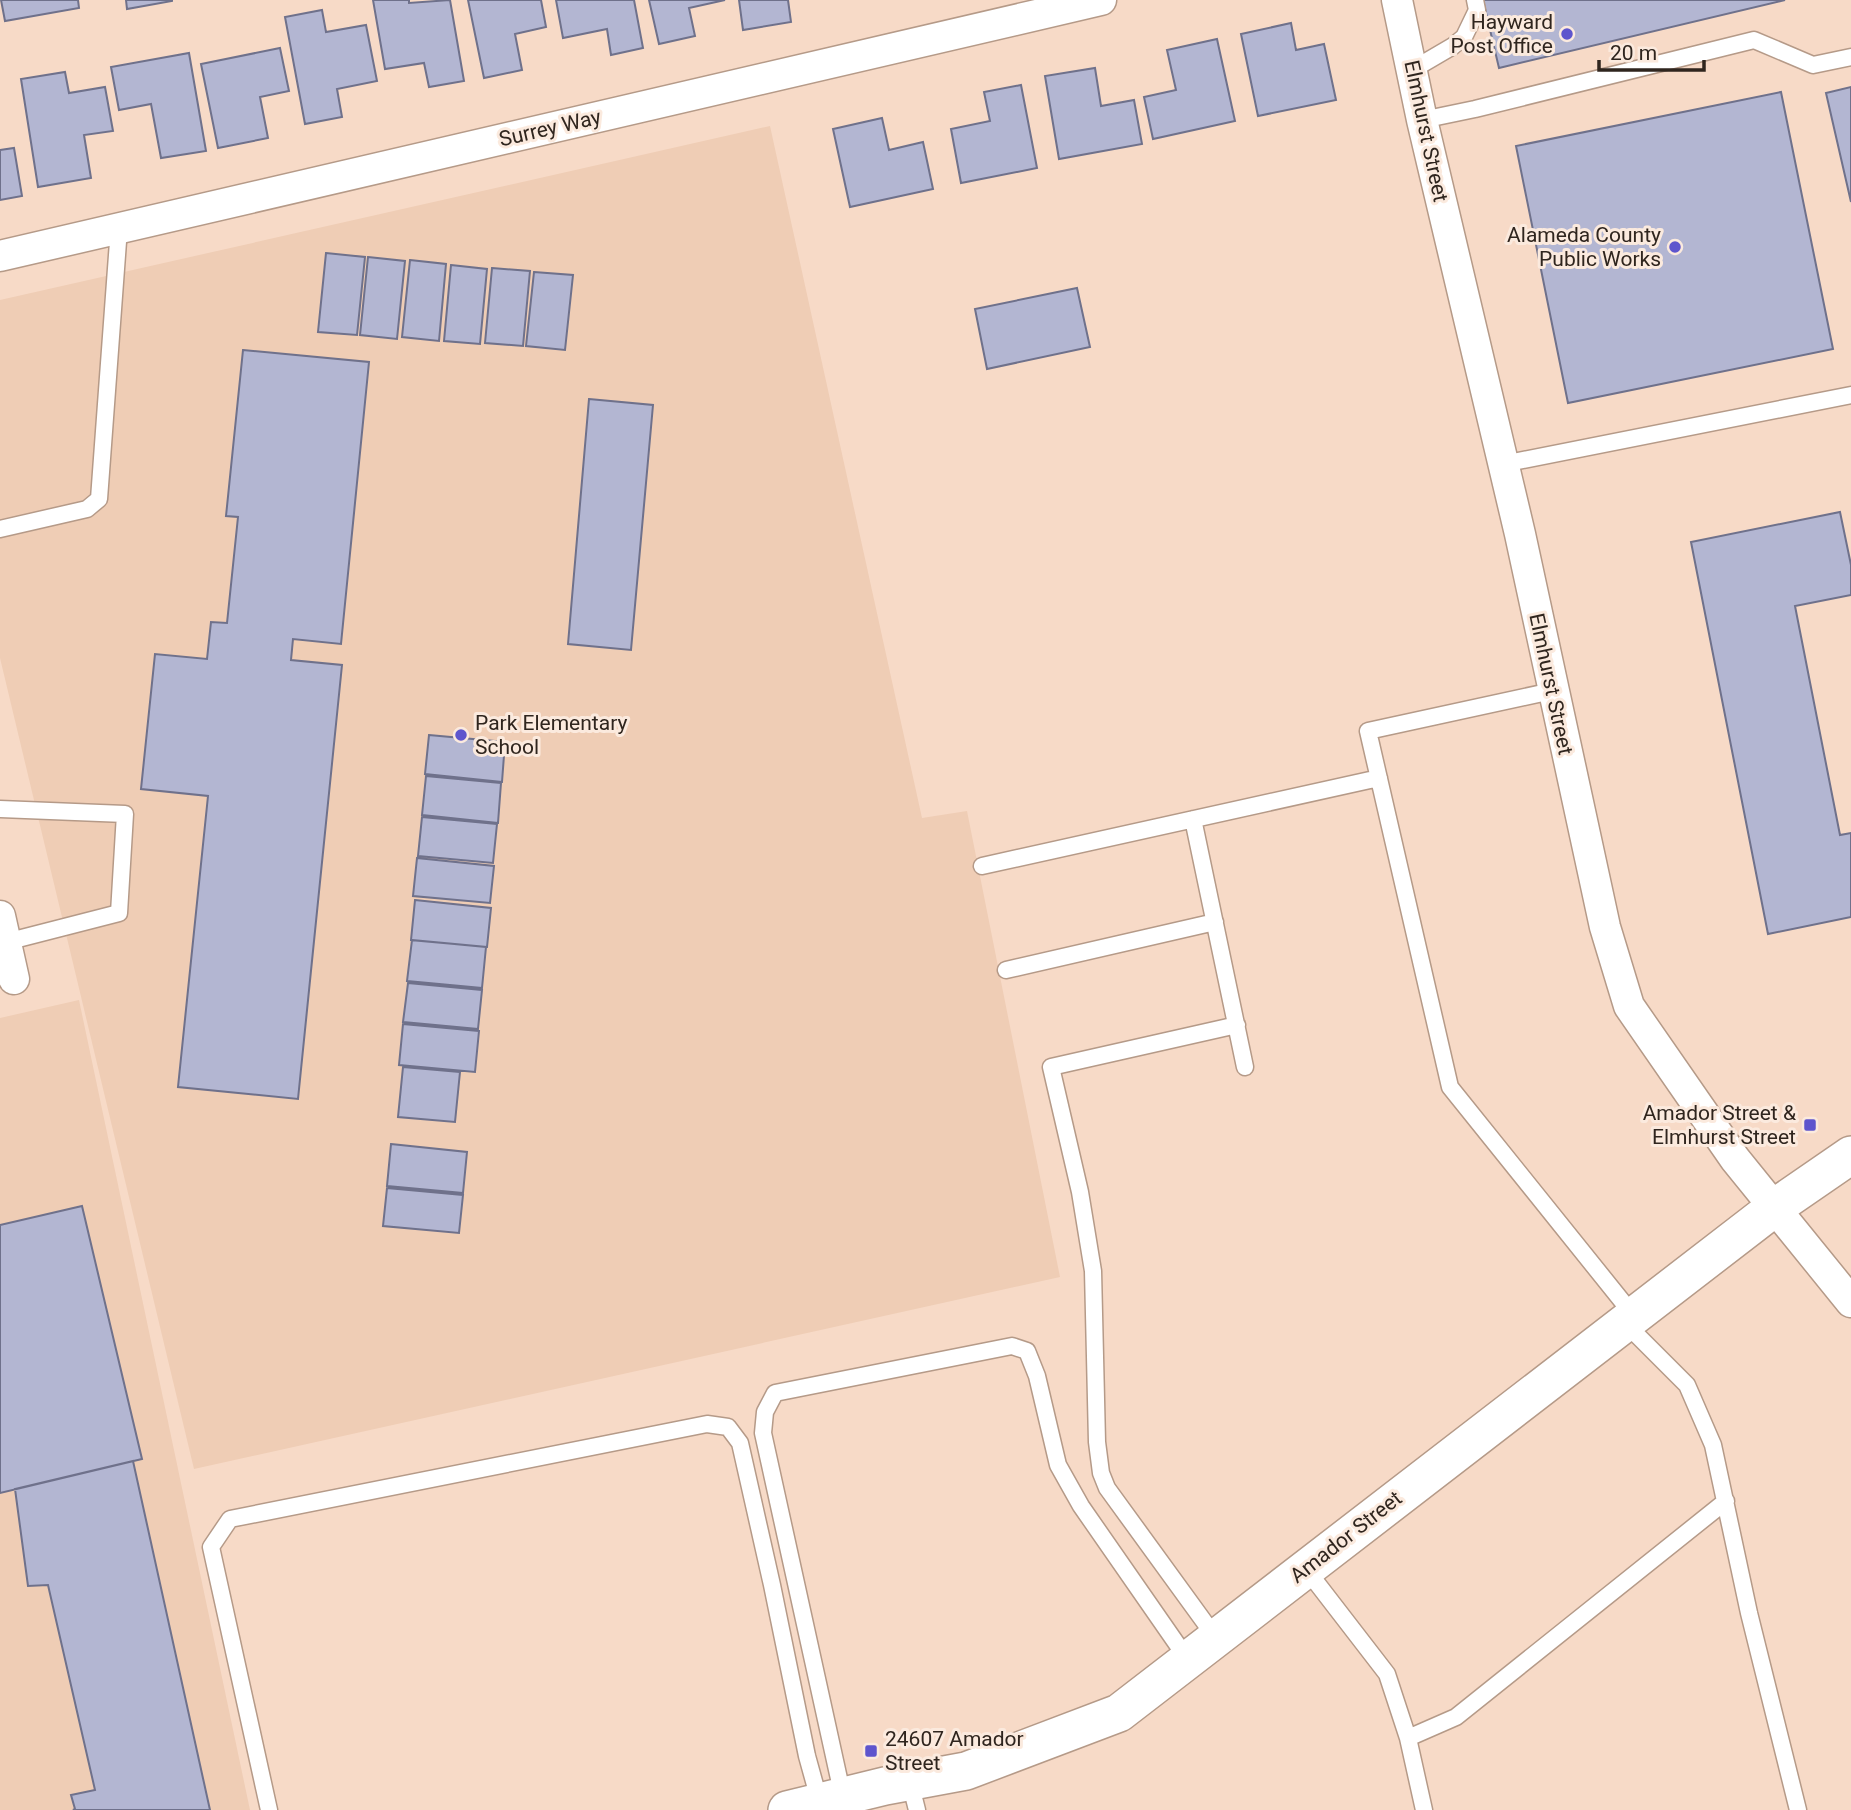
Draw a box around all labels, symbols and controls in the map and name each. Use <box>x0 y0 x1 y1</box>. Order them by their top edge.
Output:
place label: Hayward Post Office <box>1450 10 1553 58</box>
marker: Hayward Post Office <box>1559 26 1575 42</box>
scale bar <box>1599 28 1704 72</box>
text: 20 m <box>1610 41 1657 65</box>
street label: Elmhurst Street <box>1399 58 1453 204</box>
street label: Surrey Way <box>497 105 603 151</box>
place label: Alameda County Public Works <box>1507 223 1661 271</box>
marker: Alameda County Public Works <box>1667 239 1683 255</box>
street label: Elmhurst Street <box>1524 611 1578 757</box>
place label: Park Elementary School <box>475 711 627 759</box>
marker: Park Elementary School <box>453 727 469 743</box>
place label: Amador Street & Elmhurst Street <box>1643 1101 1796 1149</box>
marker: Amador Street & Elmhurst Street <box>1802 1117 1818 1133</box>
street label: Amador Street <box>1285 1486 1407 1588</box>
place label: 24607 Amador Street <box>885 1727 1024 1775</box>
marker: 24607 Amador Street <box>863 1743 879 1759</box>

